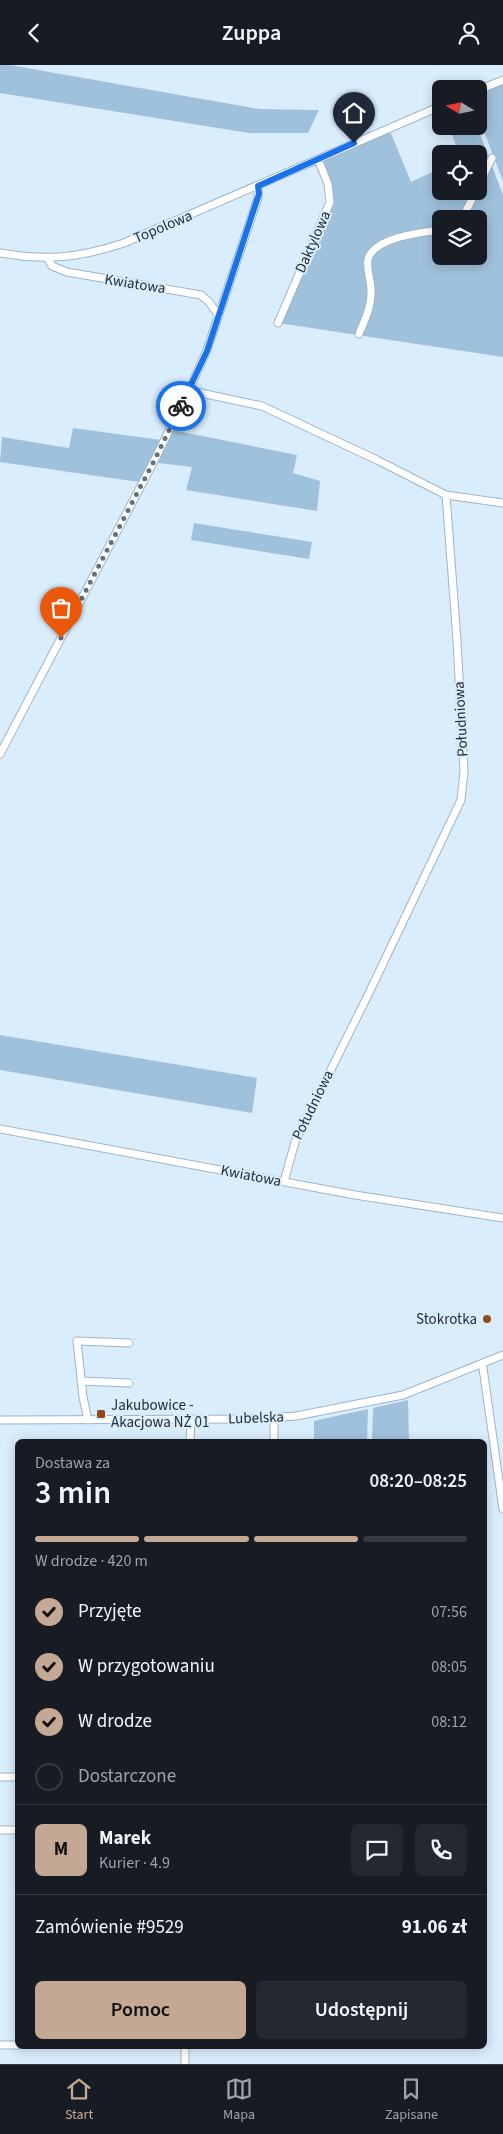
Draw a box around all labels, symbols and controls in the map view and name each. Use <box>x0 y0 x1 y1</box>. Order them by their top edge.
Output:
text: Zuppa <box>222 17 281 49</box>
icon: back <box>20 19 48 47</box>
icon: person <box>455 19 483 47</box>
north arrow <box>432 80 488 135</box>
map controls <box>432 80 487 265</box>
pin <box>333 92 375 143</box>
icon: home <box>340 99 368 127</box>
button: locate <box>432 145 487 200</box>
street label: Topolowa <box>130 205 196 249</box>
street label: Daktylowa <box>290 208 336 276</box>
button: layers <box>432 210 487 265</box>
street label: Kwiatowa <box>103 269 167 299</box>
courier <box>156 381 206 431</box>
icon: bike <box>167 392 195 420</box>
pin <box>40 587 82 638</box>
icon: bag <box>47 594 75 622</box>
street label: Południowa <box>449 681 473 757</box>
street label: Południowa <box>287 1067 339 1143</box>
street label: Kwiatowa <box>219 1160 283 1192</box>
place label: Stokrotka <box>416 1309 477 1330</box>
marker: Stokrotka <box>481 1313 493 1325</box>
place label: Jakubowice - Akacjowa NŻ 01 <box>111 1395 210 1433</box>
street label: Lubelska <box>228 1407 284 1429</box>
marker: Jakubowice - Akacjowa NŻ 01 <box>95 1408 107 1420</box>
text: Dostawa za <box>35 1452 110 1474</box>
text: 08:20–08:25 <box>369 1468 467 1495</box>
text: 3 min <box>35 1470 111 1516</box>
text: W drodze · 420 m <box>35 1550 148 1572</box>
icon: check <box>35 1598 63 1626</box>
text: Przyjęte <box>78 1598 141 1625</box>
text: 07:56 <box>431 1601 467 1623</box>
icon: check <box>35 1653 63 1681</box>
text: W przygotowaniu <box>78 1653 215 1680</box>
text: 08:05 <box>431 1656 467 1678</box>
icon: check <box>35 1708 63 1736</box>
text: W drodze <box>78 1708 152 1735</box>
text: 08:12 <box>431 1711 467 1733</box>
text: Dostarczone <box>78 1763 176 1790</box>
button: chat <box>351 1824 403 1876</box>
button: phone <box>415 1824 467 1876</box>
text: Marek <box>99 1825 151 1852</box>
text: M <box>54 1836 68 1863</box>
text: Kurier · 4.9 <box>99 1852 170 1874</box>
text: Zamówienie #9529 <box>35 1914 184 1941</box>
text: 91.06 zł <box>402 1914 467 1941</box>
button: Pomoc <box>35 1981 246 2039</box>
button: Udostępnij <box>256 1981 467 2039</box>
tab: Start <box>65 2075 93 2125</box>
tab: Mapa <box>223 2075 255 2125</box>
tab: Zapisane <box>385 2075 438 2125</box>

